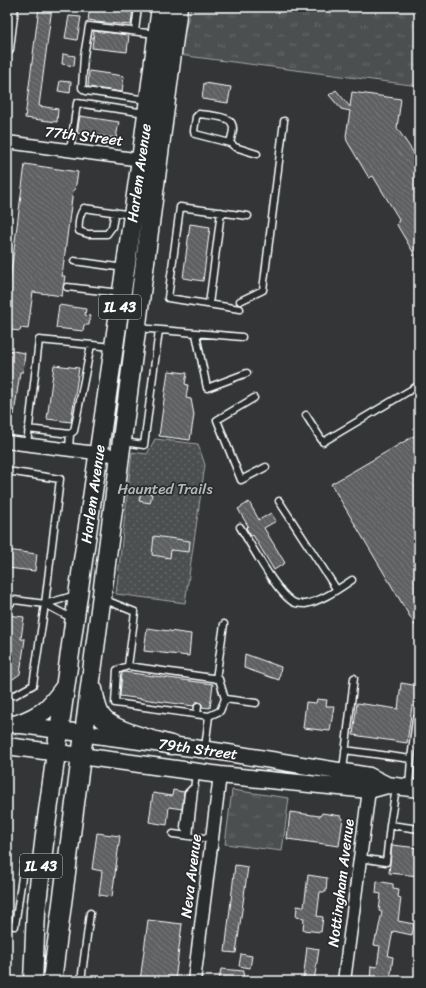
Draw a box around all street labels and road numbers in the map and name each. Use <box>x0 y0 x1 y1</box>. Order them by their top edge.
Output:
street label: 77th Street <box>43 118 125 154</box>
street label: Harlem Avenue <box>119 122 159 224</box>
road number: IL 43 <box>99 295 141 319</box>
street label: Harlem Avenue <box>73 443 113 545</box>
street label: 79th Street <box>157 731 240 767</box>
street label: Nottingham Avenue <box>320 817 362 949</box>
street label: Neva Avenue <box>173 832 209 919</box>
road number: IL 43 <box>20 854 62 878</box>

